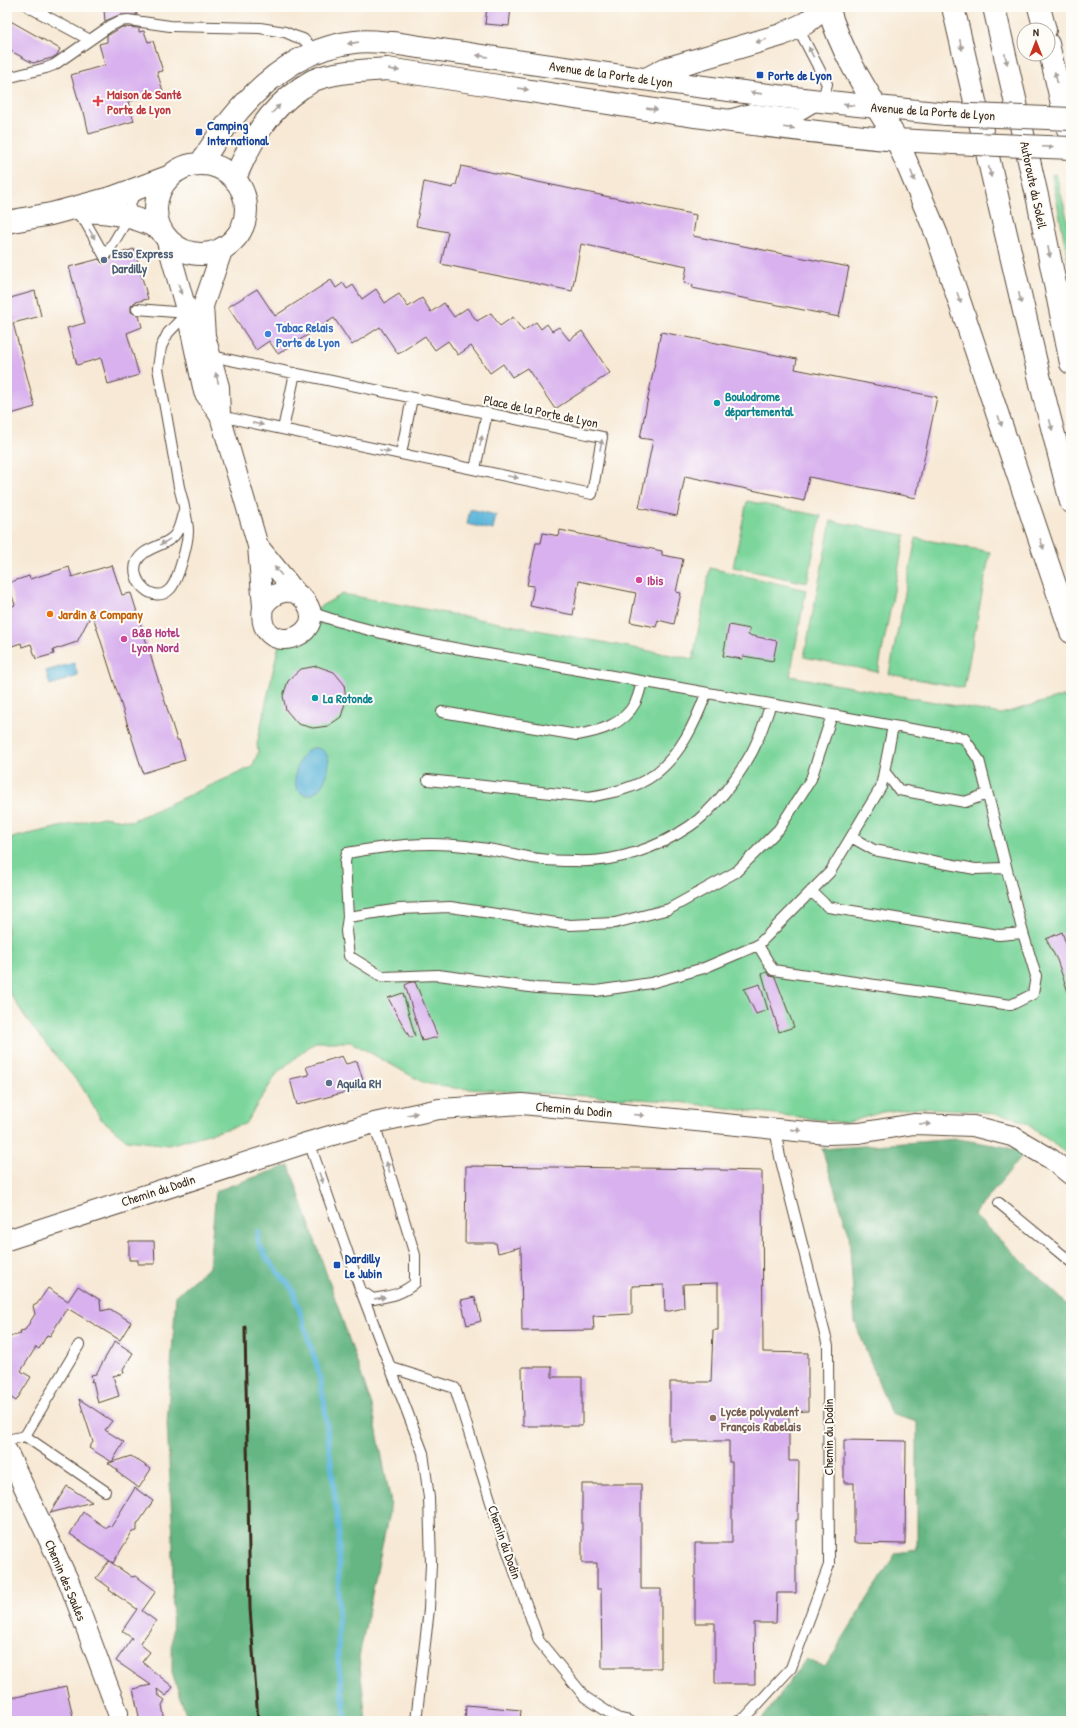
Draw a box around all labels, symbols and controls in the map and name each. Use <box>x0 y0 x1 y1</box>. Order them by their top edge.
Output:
north arrow <box>1016 22 1056 62</box>
text: N <box>1033 25 1039 39</box>
one-way arrow <box>755 38 767 44</box>
one-way arrow <box>959 39 965 51</box>
one-way arrow <box>347 40 359 46</box>
one-way arrow <box>808 46 814 58</box>
one-way arrow <box>1003 52 1009 65</box>
one-way arrow <box>476 53 488 59</box>
street label: Avenue de la Porte de Lyon <box>548 56 674 92</box>
place label: Porte de Lyon <box>768 66 832 85</box>
one-way arrow <box>388 67 401 73</box>
marker: Porte de Lyon <box>755 70 765 80</box>
one-way arrow <box>1052 70 1058 83</box>
place label: Maison de Santé Porte de Lyon <box>107 85 182 119</box>
one-way arrow <box>517 86 529 92</box>
one-way arrow <box>750 90 762 96</box>
marker: Maison de Santé Porte de Lyon <box>92 95 104 107</box>
street label: Avenue de la Porte de Lyon <box>870 98 996 124</box>
one-way arrow <box>843 101 855 108</box>
one-way arrow <box>271 104 281 114</box>
one-way arrow <box>645 106 658 112</box>
place label: Camping International <box>207 116 269 149</box>
one-way arrow <box>783 125 795 131</box>
marker: Camping International <box>194 127 204 137</box>
street label: Autoroute du Soleil <box>1016 140 1052 231</box>
one-way arrow <box>1042 144 1054 151</box>
one-way arrow <box>988 166 994 178</box>
one-way arrow <box>911 170 917 182</box>
one-way arrow <box>88 228 95 240</box>
place label: Esso Express Dardilly <box>112 244 173 278</box>
one-way arrow <box>1046 246 1052 258</box>
marker: Esso Express Dardilly <box>99 255 109 265</box>
one-way arrow <box>177 284 183 296</box>
one-way arrow <box>956 292 962 304</box>
one-way arrow <box>1018 292 1024 304</box>
place label: Tabac Relais Porte de Lyon <box>275 318 340 352</box>
marker: Tabac Relais Porte de Lyon <box>263 329 273 339</box>
one-way arrow <box>213 371 219 384</box>
place label: Boulodrome départemental <box>725 387 794 421</box>
street label: Place de la Porte de Lyon <box>482 390 600 432</box>
marker: Boulodrome départemental <box>712 398 722 408</box>
one-way arrow <box>997 415 1003 427</box>
one-way arrow <box>1048 419 1054 431</box>
one-way arrow <box>252 421 264 427</box>
one-way arrow <box>479 435 485 447</box>
one-way arrow <box>598 439 604 451</box>
one-way arrow <box>379 448 392 454</box>
one-way arrow <box>507 475 519 481</box>
one-way arrow <box>159 539 171 546</box>
one-way arrow <box>1039 539 1045 551</box>
one-way arrow <box>273 565 282 576</box>
place label: Ibis <box>647 571 663 589</box>
marker: Ibis <box>634 575 644 585</box>
place label: Jardin & Company <box>58 605 143 624</box>
marker: Jardin & Company <box>45 609 55 619</box>
place label: B&B Hotel Lyon Nord <box>132 623 180 657</box>
marker: B&B Hotel Lyon Nord <box>119 634 129 644</box>
place label: La Rotonde <box>323 689 374 707</box>
marker: La Rotonde <box>310 693 320 703</box>
place label: Aquila RH <box>337 1074 381 1093</box>
marker: Aquila RH <box>324 1078 334 1088</box>
street label: Chemin du Dodin <box>535 1097 613 1121</box>
one-way arrow <box>406 1111 419 1117</box>
one-way arrow <box>633 1112 645 1118</box>
one-way arrow <box>919 1121 932 1127</box>
one-way arrow <box>790 1127 802 1134</box>
one-way arrow <box>385 1161 391 1173</box>
street label: Chemin du Dodin <box>119 1170 197 1210</box>
one-way arrow <box>319 1173 325 1185</box>
place label: Dardilly Le Jubin <box>345 1249 382 1282</box>
marker: Dardilly Le Jubin <box>332 1260 342 1270</box>
one-way arrow <box>374 1295 387 1301</box>
street label: Chemin du Dodin <box>819 1398 837 1475</box>
place label: Lycée polyvalent François Rabelais <box>720 1402 801 1435</box>
marker: Lycée polyvalent François Rabelais <box>708 1413 718 1423</box>
street label: Chemin du Dodin <box>484 1503 526 1581</box>
street label: Chemin des Saules <box>41 1537 91 1623</box>

